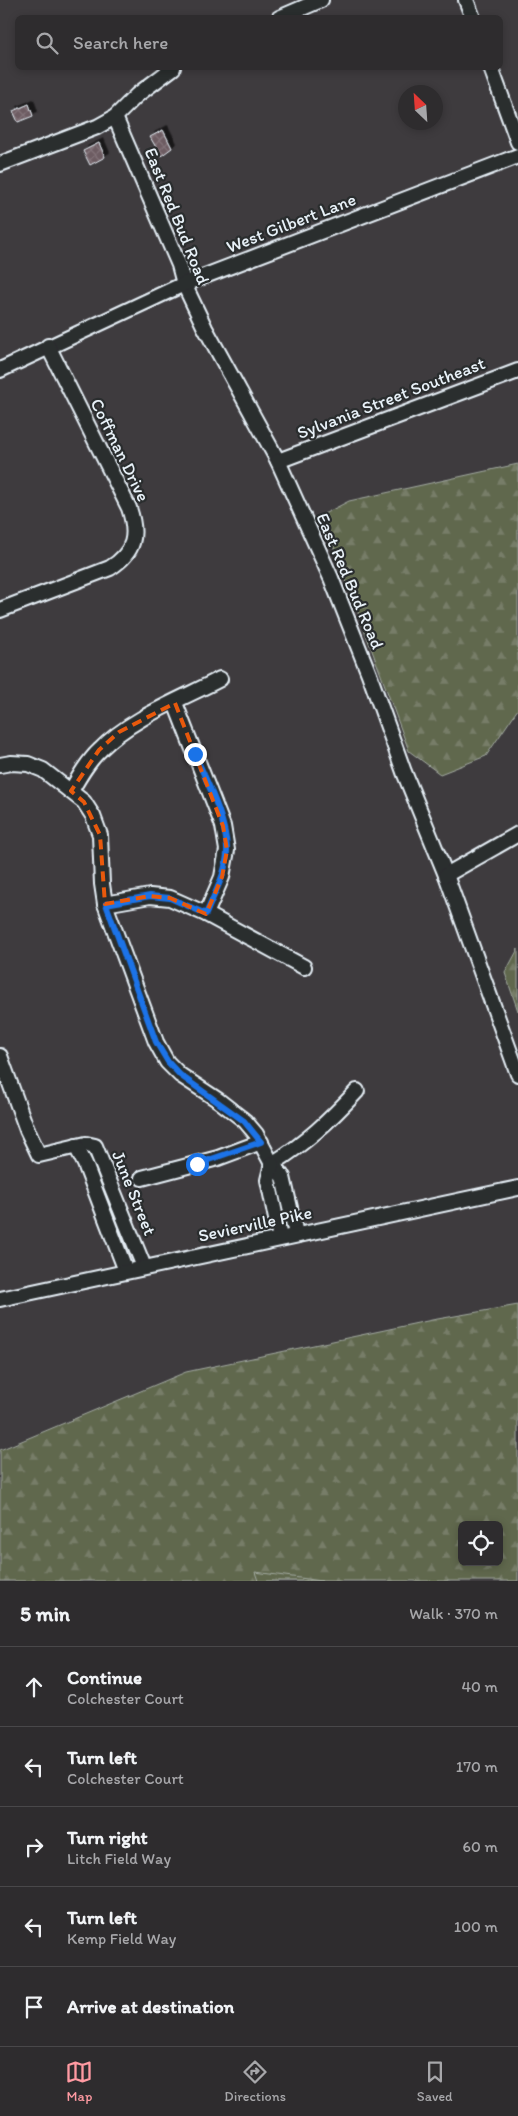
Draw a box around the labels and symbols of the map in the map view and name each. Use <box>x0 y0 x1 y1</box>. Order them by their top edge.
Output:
north arrow <box>398 85 443 130</box>
street label: East Red Bud Road <box>140 144 215 288</box>
street label: West Gilbert Lane <box>223 188 359 258</box>
street label: Sylvania Street Southeast <box>294 352 488 444</box>
street label: Coffman Drive <box>86 395 154 505</box>
street label: East Red Bud Road <box>311 510 389 653</box>
route end <box>184 743 207 766</box>
street label: June Street <box>107 1147 161 1239</box>
route start <box>186 1153 209 1176</box>
street label: Sevierville Pike <box>196 1201 314 1247</box>

